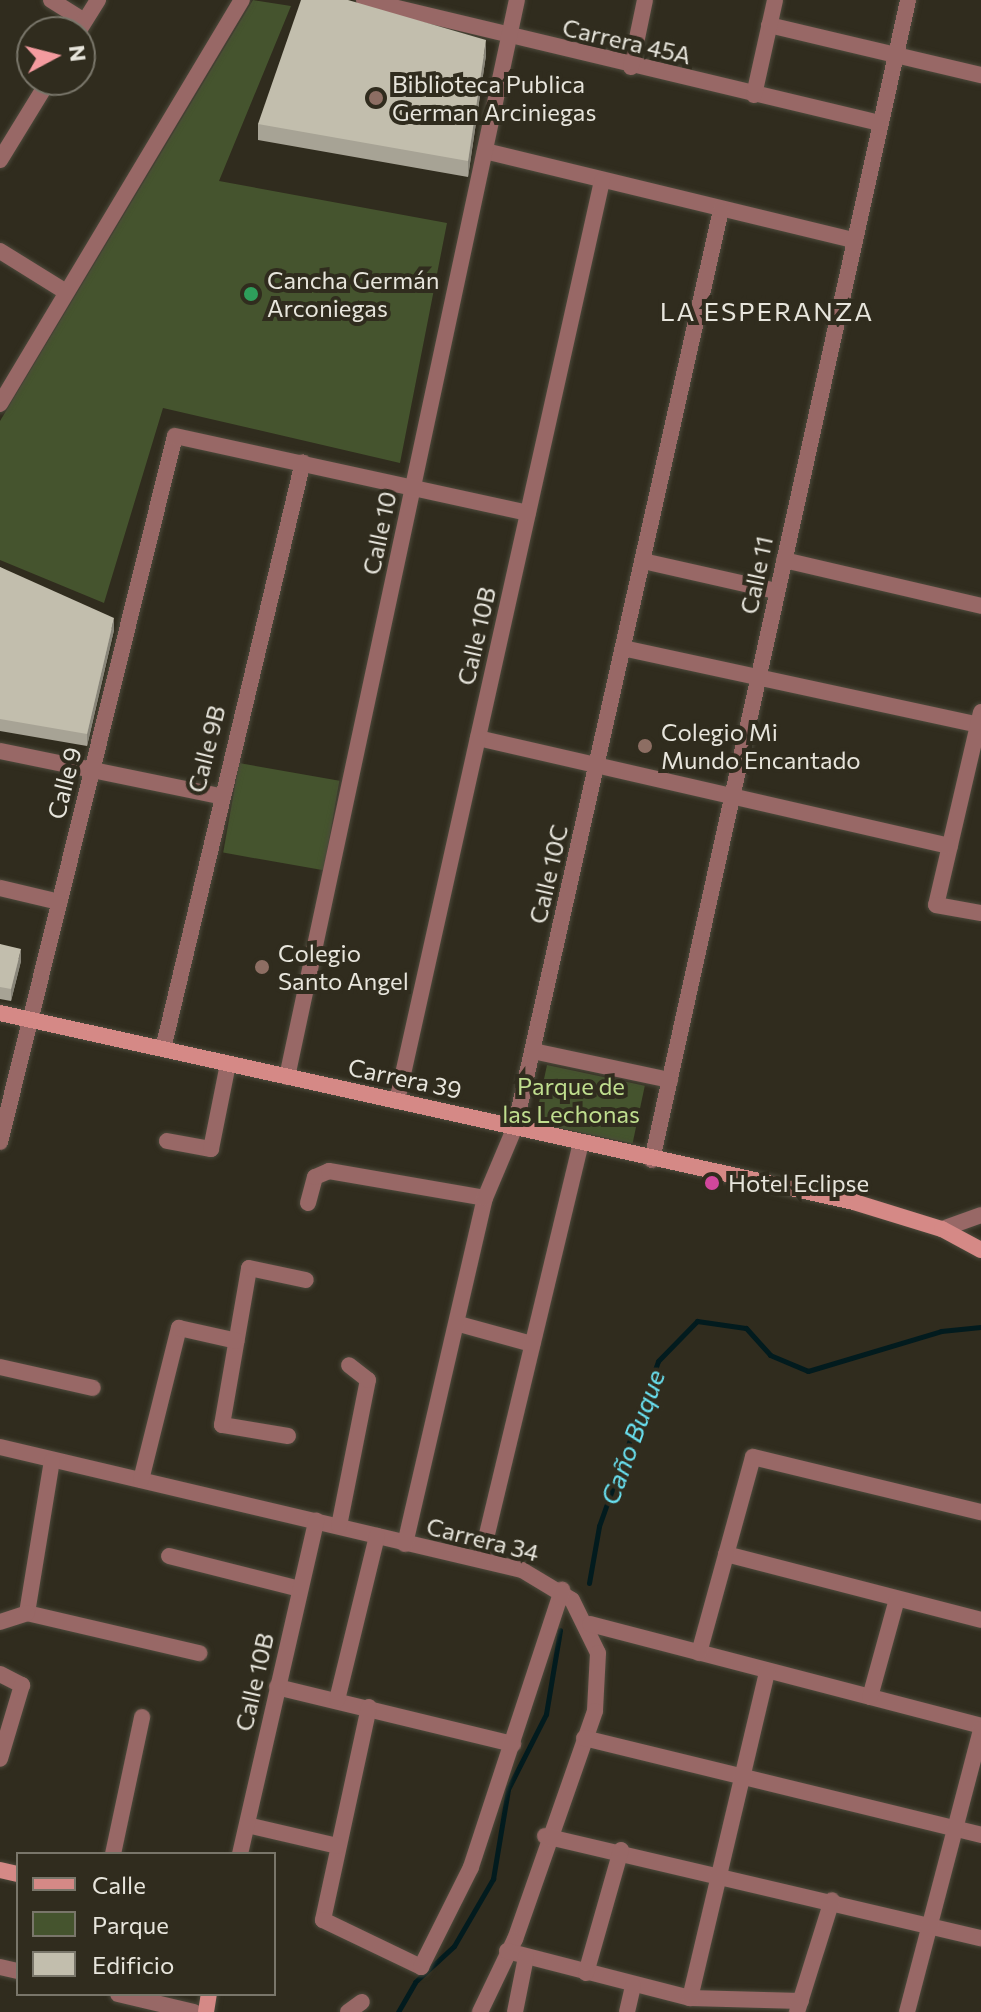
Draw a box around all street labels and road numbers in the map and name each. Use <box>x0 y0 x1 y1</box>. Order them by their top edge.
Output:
street label: Carrera 45A <box>560 12 694 70</box>
street label: Calle 10 <box>356 489 402 577</box>
street label: Calle 11 <box>734 533 778 617</box>
street label: Calle 10B <box>451 584 501 688</box>
street label: Calle 9B <box>181 703 231 795</box>
street label: Calle 9 <box>41 744 87 822</box>
street label: Calle 10C <box>523 822 573 926</box>
street label: Carrera 39 <box>346 1052 464 1104</box>
street label: Carrera 34 <box>424 1511 542 1567</box>
street label: Calle 10B <box>229 1630 279 1734</box>

